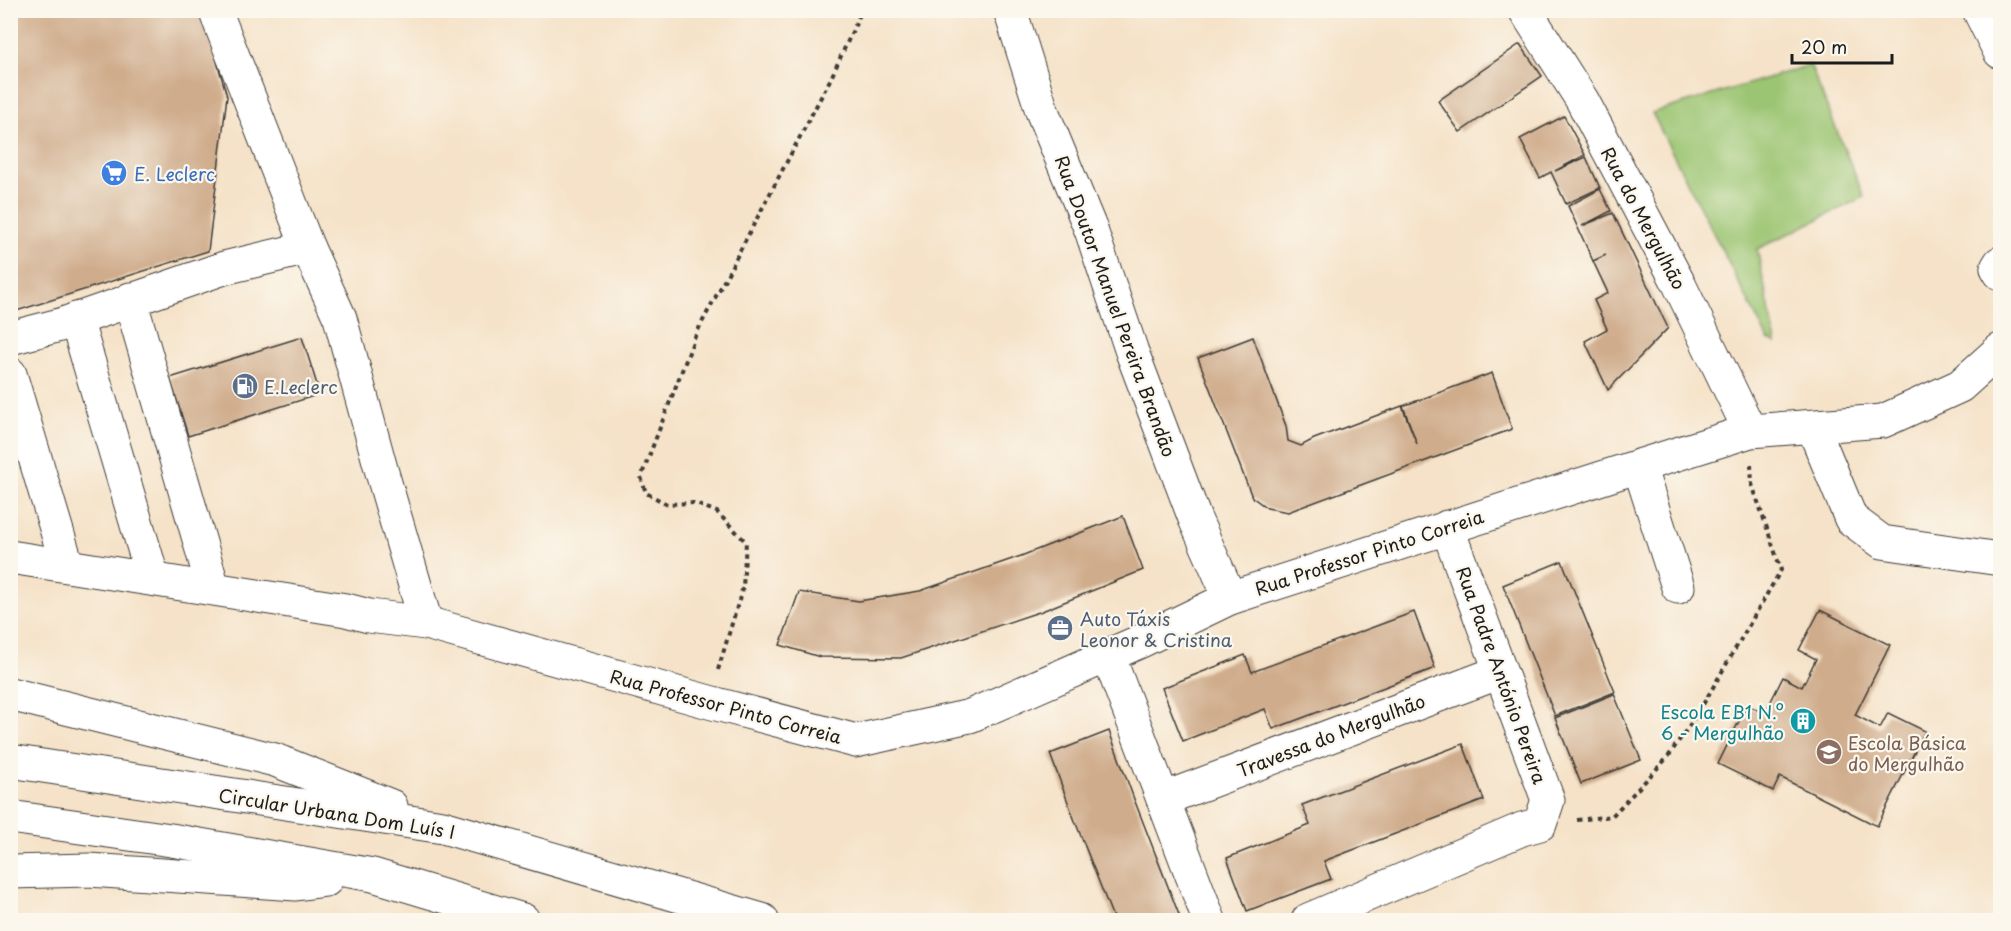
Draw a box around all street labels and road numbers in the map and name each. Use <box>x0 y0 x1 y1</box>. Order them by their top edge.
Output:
street label: Rua do Mergulhão <box>1595 142 1693 294</box>
street label: Rua Doutor Manuel Pereira Brandão <box>1049 152 1183 460</box>
street label: Rua Professor Pinto Correia <box>1251 502 1487 602</box>
street label: Rua Padre António Pereira <box>1450 563 1554 788</box>
street label: Rua Professor Pinto Correia <box>607 662 846 750</box>
street label: Travessa do Mergulhão <box>1233 687 1429 783</box>
street label: Circular Urbana Dom Luís I <box>217 781 457 845</box>

